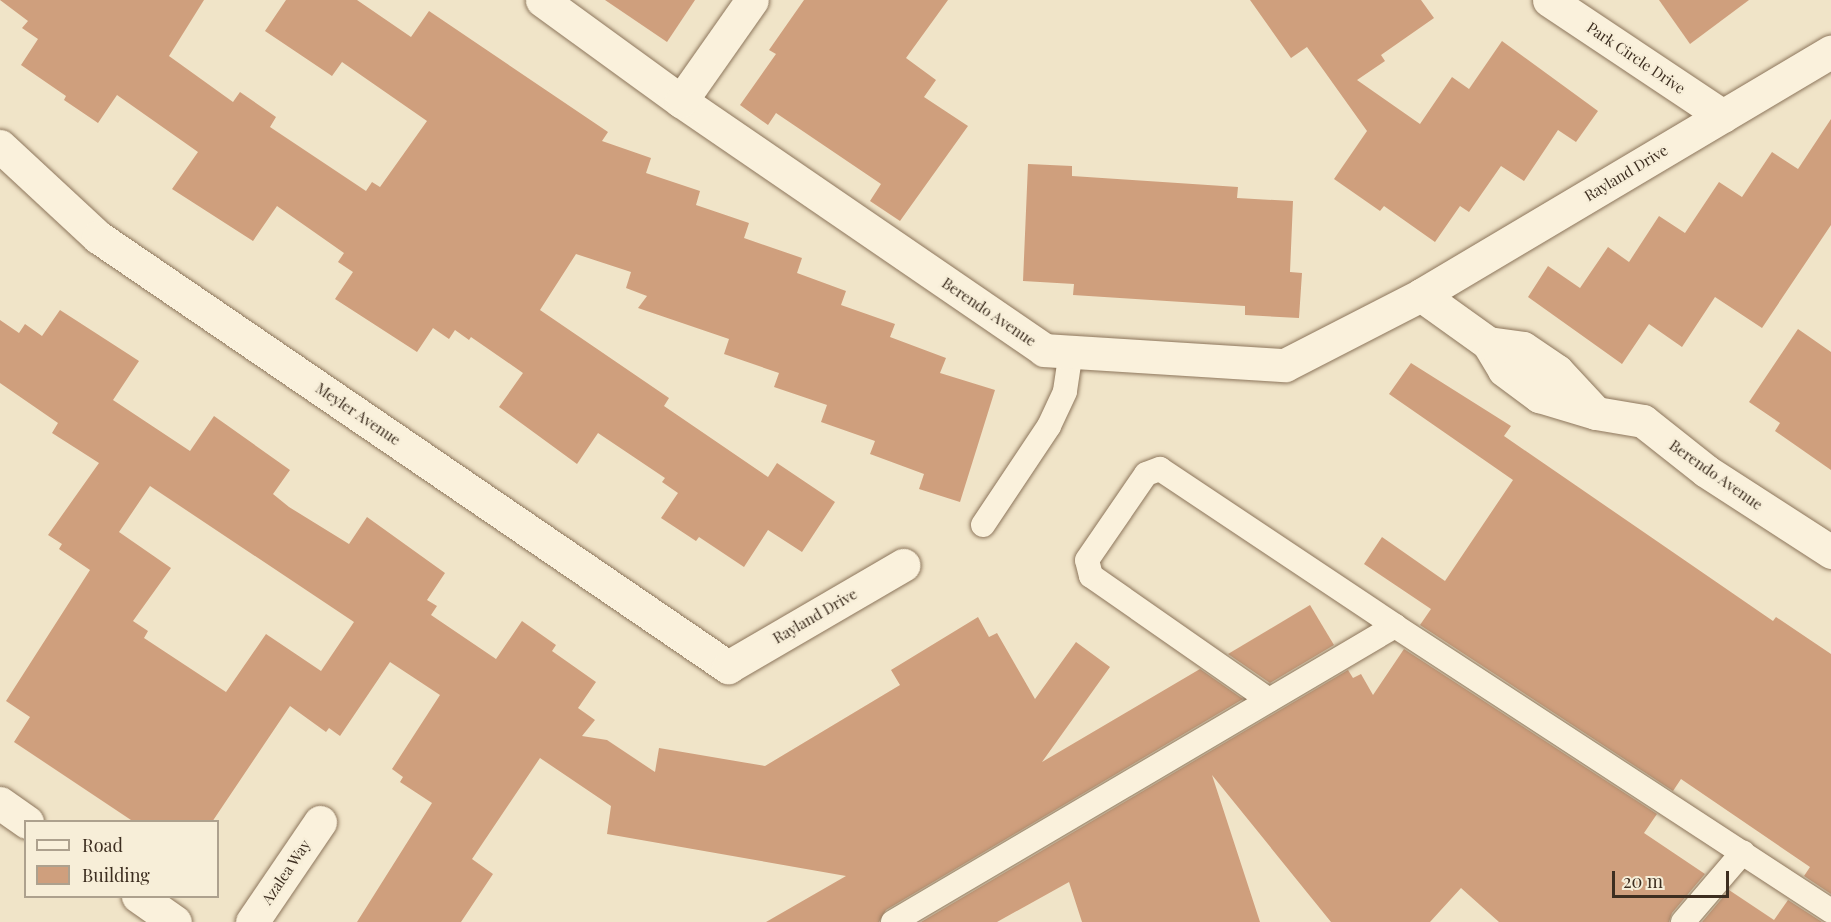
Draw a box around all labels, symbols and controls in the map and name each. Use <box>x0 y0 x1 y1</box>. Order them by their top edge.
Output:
street label: Park Circle Drive <box>1583 18 1689 98</box>
street label: Rayland Drive <box>1581 141 1671 205</box>
street label: Berendo Avenue <box>938 274 1040 350</box>
street label: Meyler Avenue <box>312 379 404 449</box>
street label: Berendo Avenue <box>1666 436 1766 514</box>
street label: Rayland Drive <box>770 585 860 647</box>
legend <box>24 820 219 898</box>
text: Road <box>82 833 123 857</box>
street label: Azalea Way <box>258 836 314 908</box>
scale bar <box>1615 859 1732 897</box>
text: Building <box>82 863 150 887</box>
text: 20 m <box>1623 869 1663 893</box>

